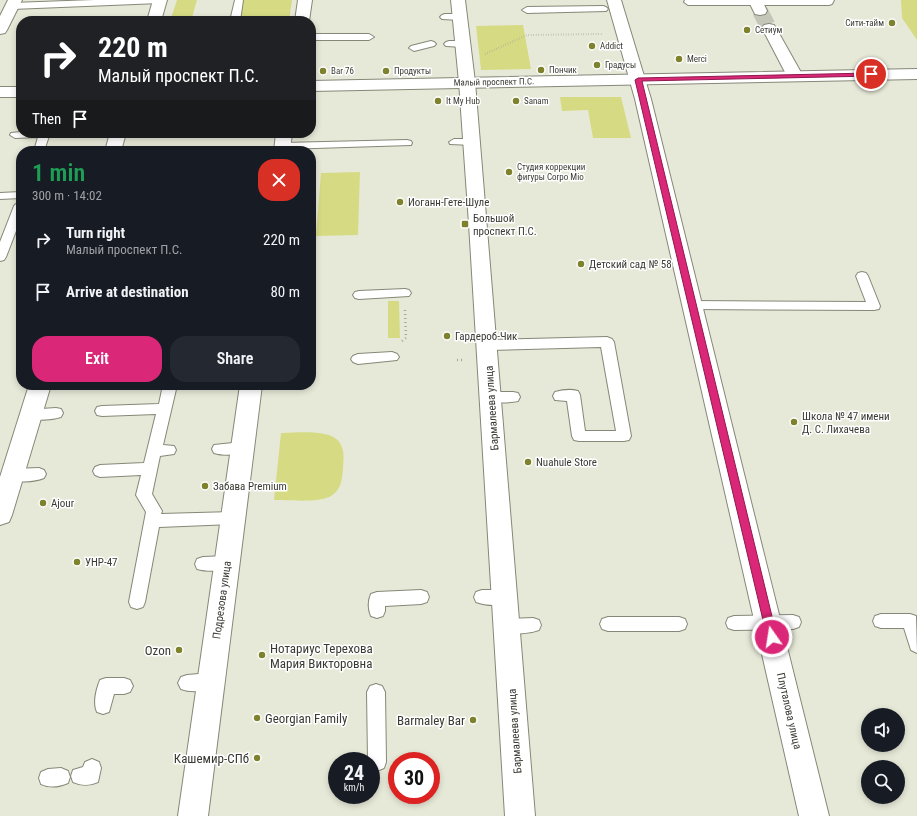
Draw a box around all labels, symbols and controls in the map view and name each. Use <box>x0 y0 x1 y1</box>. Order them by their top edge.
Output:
place label: Сити-тайм <box>845 18 884 28</box>
marker: Сити-тайм <box>887 18 897 28</box>
marker: Сетиум <box>742 25 752 35</box>
place label: Сетиум <box>755 25 782 35</box>
text: 220 m <box>98 31 168 64</box>
icon: right <box>32 32 84 84</box>
marker: Addict <box>587 41 597 51</box>
place label: Addict <box>600 41 623 51</box>
marker: Merci <box>674 54 684 64</box>
place label: Merci <box>687 54 707 64</box>
pin <box>854 57 888 91</box>
marker: Градусы <box>592 60 602 70</box>
place label: Градусы <box>605 60 636 70</box>
icon: arrive <box>860 63 882 85</box>
text: Малый проспект П.С. <box>98 65 259 86</box>
marker: Пончик <box>536 65 546 75</box>
place label: Пончик <box>549 65 578 75</box>
marker: Bar 76 <box>318 66 328 76</box>
place label: Bar 76 <box>331 66 354 76</box>
marker: Продукты <box>381 66 391 76</box>
place label: Продукты <box>394 66 431 76</box>
street label: Малый проспект П.С. <box>454 76 534 88</box>
marker: It My Hub <box>433 96 443 106</box>
place label: It My Hub <box>446 96 481 106</box>
marker: Sanam <box>511 96 521 106</box>
place label: Sanam <box>524 96 549 106</box>
icon: arrive <box>69 108 91 130</box>
text: Then <box>32 110 61 128</box>
text: 1 min <box>32 159 85 187</box>
button: close <box>258 159 300 201</box>
place label: Студия коррекции фигуры Corpo Mio <box>517 162 585 182</box>
marker: Студия коррекции фигуры Corpo Mio <box>504 167 514 177</box>
text: 300 m · 14:02 <box>32 188 102 203</box>
place label: Иоганн-Гете-Шуле <box>408 196 489 209</box>
marker: Иоганн-Гете-Шуле <box>395 197 405 207</box>
place label: Большой проспект П.С. <box>473 212 537 238</box>
marker: Большой проспект П.С. <box>460 219 470 229</box>
text: Turn right <box>66 224 125 242</box>
icon: right <box>32 229 54 251</box>
text: 220 m <box>263 231 300 249</box>
text: Малый проспект П.С. <box>66 242 182 257</box>
place label: Детский сад № 58 <box>589 258 672 271</box>
marker: Детский сад № 58 <box>576 259 586 269</box>
icon: arrive <box>32 281 54 303</box>
text: Arrive at destination <box>66 283 189 301</box>
text: 80 m <box>270 283 300 301</box>
place label: Гардероб-Чик <box>455 330 518 343</box>
marker: Гардероб-Чик <box>442 331 452 341</box>
button: Exit <box>32 336 162 382</box>
button: Share <box>170 336 300 382</box>
street label: Бармалеева улица <box>483 365 501 451</box>
place label: Школа № 47 имени Д. С. Лихачева <box>802 410 890 436</box>
marker: Школа № 47 имени Д. С. Лихачева <box>789 417 799 427</box>
place label: Nuahule Store <box>536 456 597 469</box>
marker: Nuahule Store <box>523 457 533 467</box>
place label: Забава Premium <box>213 480 287 493</box>
marker: Забава Premium <box>200 481 210 491</box>
place label: Ajour <box>51 497 75 510</box>
marker: Ajour <box>38 498 48 508</box>
place label: УНР-47 <box>85 556 118 569</box>
marker: УНР-47 <box>72 557 82 567</box>
street label: Подрезова улица <box>210 560 234 640</box>
position arrow <box>751 616 793 658</box>
place label: Нотариус Терехова Мария Викторовна <box>270 641 373 671</box>
place label: Ozon <box>145 643 171 658</box>
marker: Ozon <box>174 645 184 655</box>
marker: Нотариус Терехова Мария Викторовна <box>257 650 267 660</box>
street label: Плуталова улица <box>774 672 804 750</box>
street label: Бармалеева улица <box>506 688 524 774</box>
map controls <box>861 708 905 804</box>
button: sound <box>861 708 905 752</box>
place label: Georgian Family <box>265 711 348 726</box>
marker: Georgian Family <box>252 713 262 723</box>
place label: Barmaley Bar <box>397 713 465 728</box>
marker: Barmaley Bar <box>468 715 478 725</box>
place label: Кашемир-СПб <box>174 751 249 766</box>
speed limit sign: 30 <box>388 752 440 804</box>
marker: Кашемир-СПб <box>252 753 262 763</box>
button: search <box>861 760 905 804</box>
text: 24 <box>344 761 364 785</box>
text: km/h <box>344 782 364 793</box>

